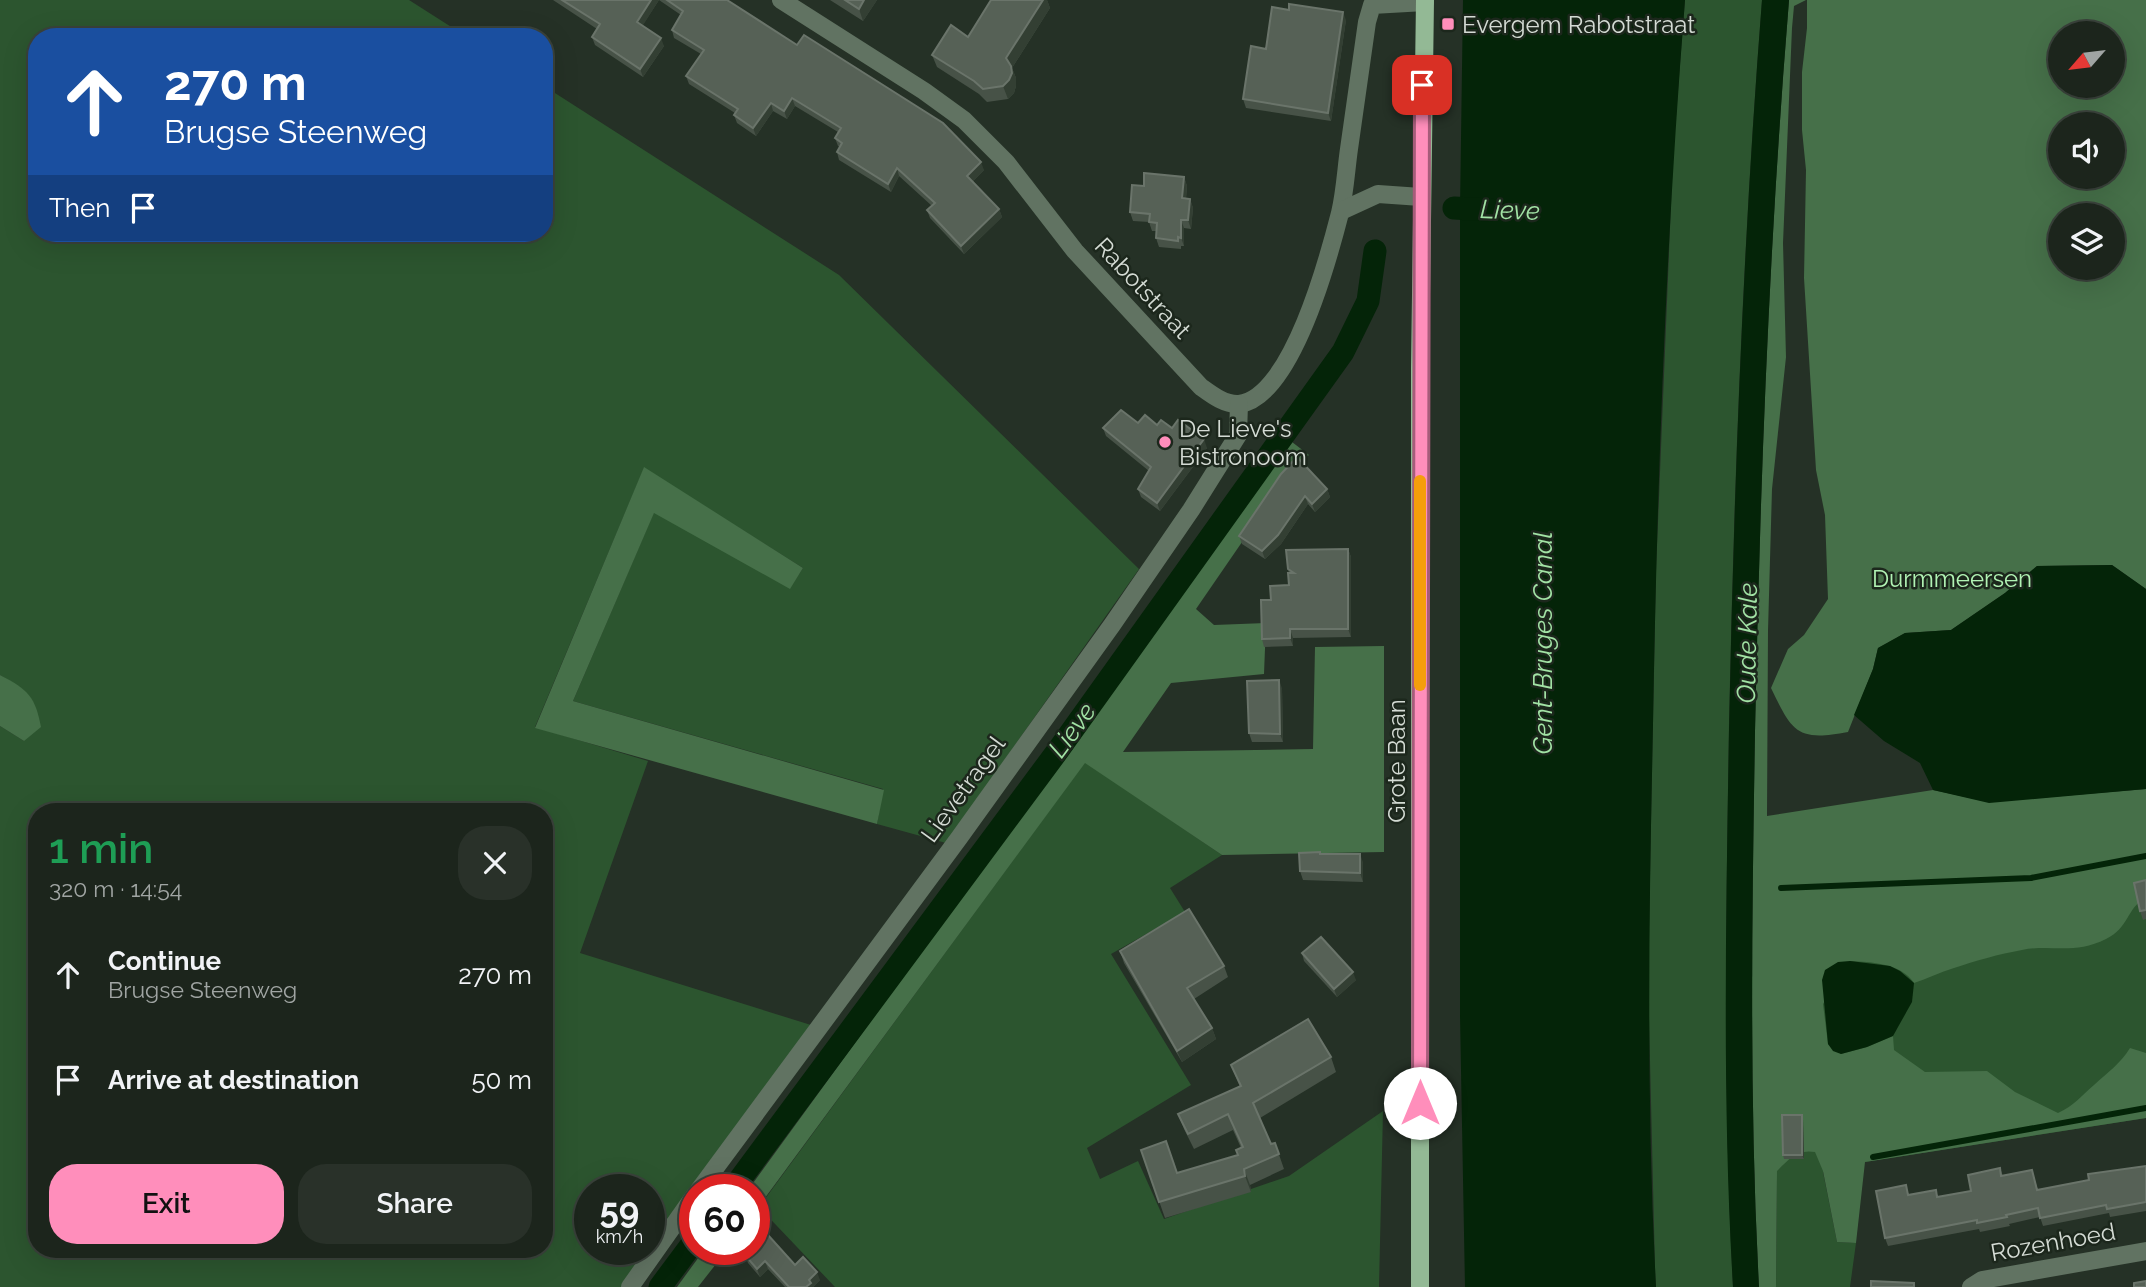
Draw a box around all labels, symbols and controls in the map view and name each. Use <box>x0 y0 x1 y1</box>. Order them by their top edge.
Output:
place label: Evergem Rabotstraat <box>1462 10 1695 39</box>
marker: Evergem Rabotstraat <box>1440 16 1456 32</box>
north arrow <box>2048 21 2124 98</box>
map controls <box>2048 21 2125 280</box>
text: 270 m <box>164 54 307 111</box>
pin <box>1392 55 1452 115</box>
icon: ahead <box>49 56 140 147</box>
icon: arrive <box>1403 66 1441 104</box>
button: sound <box>2048 112 2125 189</box>
text: Brugse Steenweg <box>164 113 427 150</box>
icon: arrive <box>124 189 162 227</box>
text: Then <box>49 193 110 223</box>
water label: Lieve <box>1479 194 1541 226</box>
button: layers <box>2048 203 2125 280</box>
street label: Rabotstraat <box>1089 231 1197 345</box>
place label: De Lieve's Bistronoom <box>1179 414 1307 471</box>
marker: De Lieve's Bistronoom <box>1157 434 1173 450</box>
water label: Gent-Bruges Canal <box>1528 531 1558 754</box>
park label: Durmmeersen <box>1872 564 2032 593</box>
water label: Oude Kale <box>1731 582 1763 704</box>
water label: Lieve <box>1042 697 1102 763</box>
street label: Grote Baan <box>1382 699 1411 823</box>
street label: Lievetragel <box>915 730 1012 848</box>
text: 1 min <box>49 824 153 873</box>
button: close <box>458 826 532 900</box>
text: 320 m · 14:54 <box>49 875 182 902</box>
text: Continue <box>108 946 221 976</box>
icon: ahead <box>49 956 87 994</box>
text: 270 m <box>458 960 532 990</box>
text: Brugse Steenweg <box>108 976 297 1003</box>
icon: arrive <box>49 1061 87 1099</box>
text: Arrive at destination <box>108 1065 359 1095</box>
text: 50 m <box>471 1065 532 1095</box>
position arrow <box>1383 1066 1457 1140</box>
button: Exit <box>49 1164 284 1244</box>
button: Share <box>298 1164 532 1244</box>
speed limit sign: 60 <box>679 1174 770 1265</box>
text: 59 <box>599 1190 640 1231</box>
street label: Rozenhoed <box>1988 1217 2118 1267</box>
text: km/h <box>596 1226 643 1247</box>

